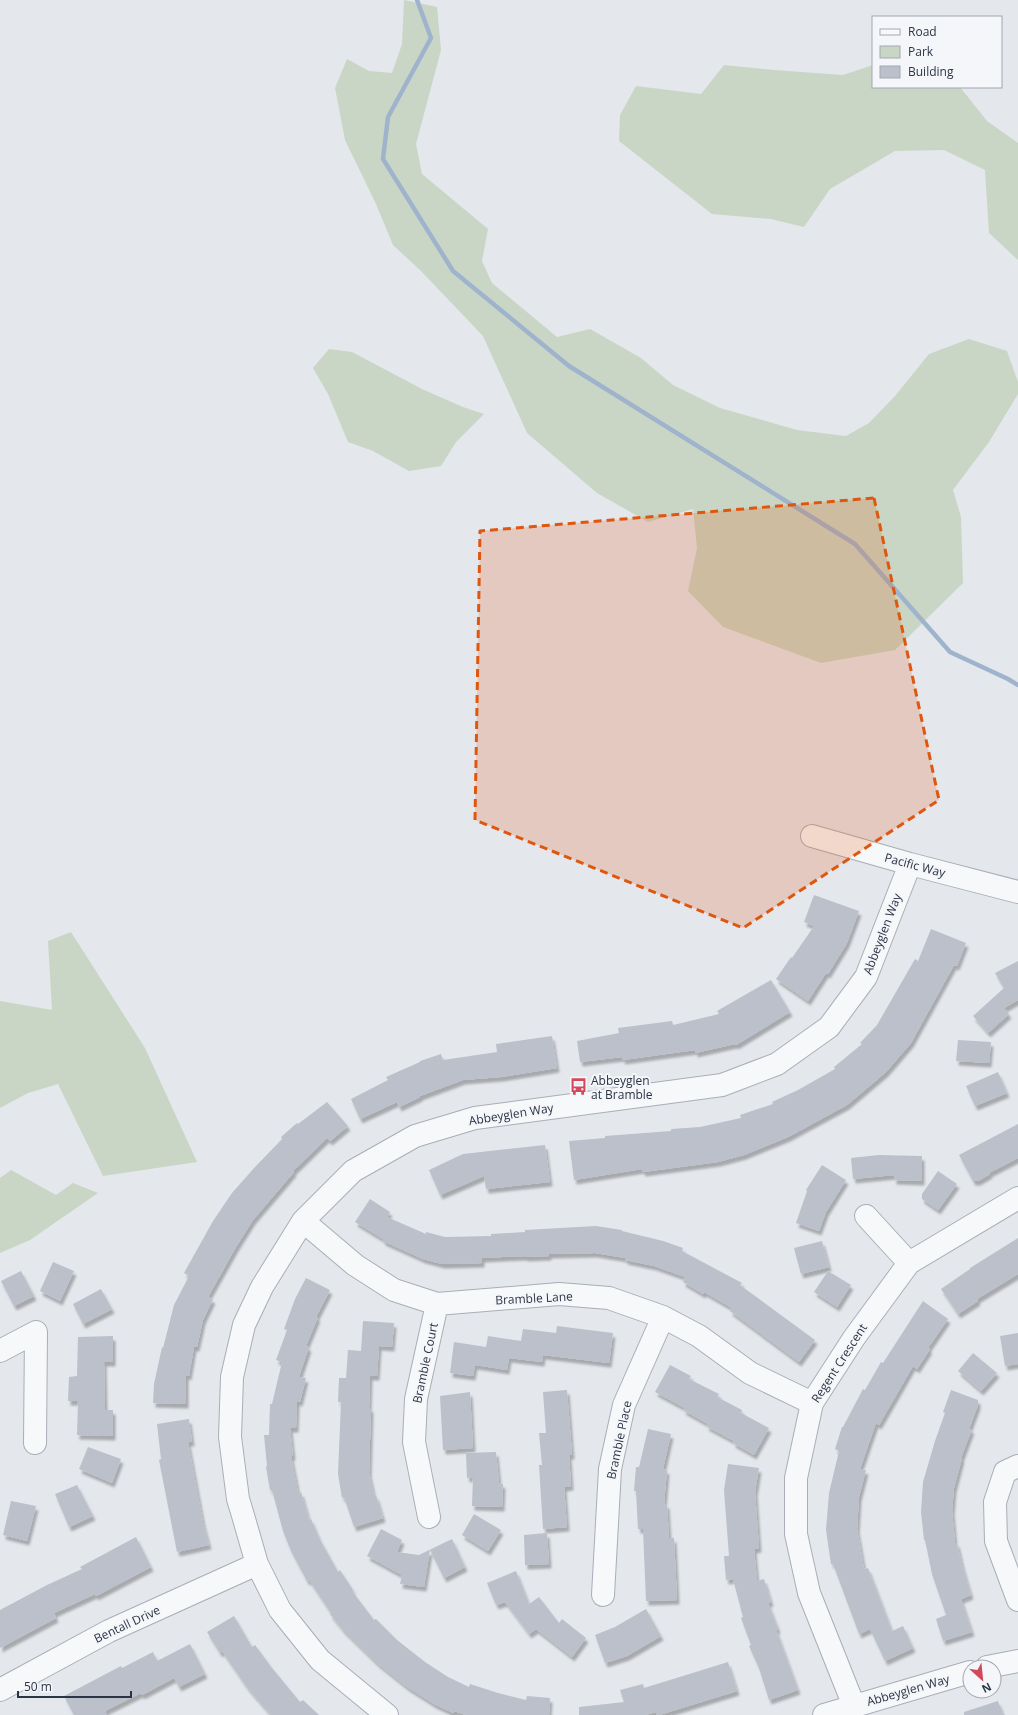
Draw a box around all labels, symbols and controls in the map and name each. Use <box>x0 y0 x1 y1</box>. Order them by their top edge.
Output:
legend <box>872 16 1002 88</box>
text: Road <box>908 23 937 40</box>
text: Park <box>908 43 934 60</box>
text: Building <box>908 63 954 80</box>
street label: Pacific Way <box>883 849 948 882</box>
street label: Abbeyglen Way <box>859 890 906 977</box>
place label: Abbeyglen at Bramble <box>591 1072 653 1103</box>
bus stop icon: Abbeyglen at Bramble <box>568 1077 588 1097</box>
street label: Abbeyglen Way <box>467 1099 556 1129</box>
street label: Bramble Lane <box>495 1287 573 1309</box>
street label: Regent Crescent <box>807 1320 871 1406</box>
street label: Bramble Court <box>408 1321 442 1405</box>
street label: Bramble Place <box>602 1399 636 1481</box>
street label: Bentall Drive <box>91 1601 163 1647</box>
north arrow <box>962 1659 1002 1699</box>
street label: Abbeyglen Way <box>865 1670 952 1710</box>
scale bar <box>18 1673 131 1699</box>
text: 50 m <box>24 1678 52 1695</box>
text: N <box>979 1680 994 1697</box>

